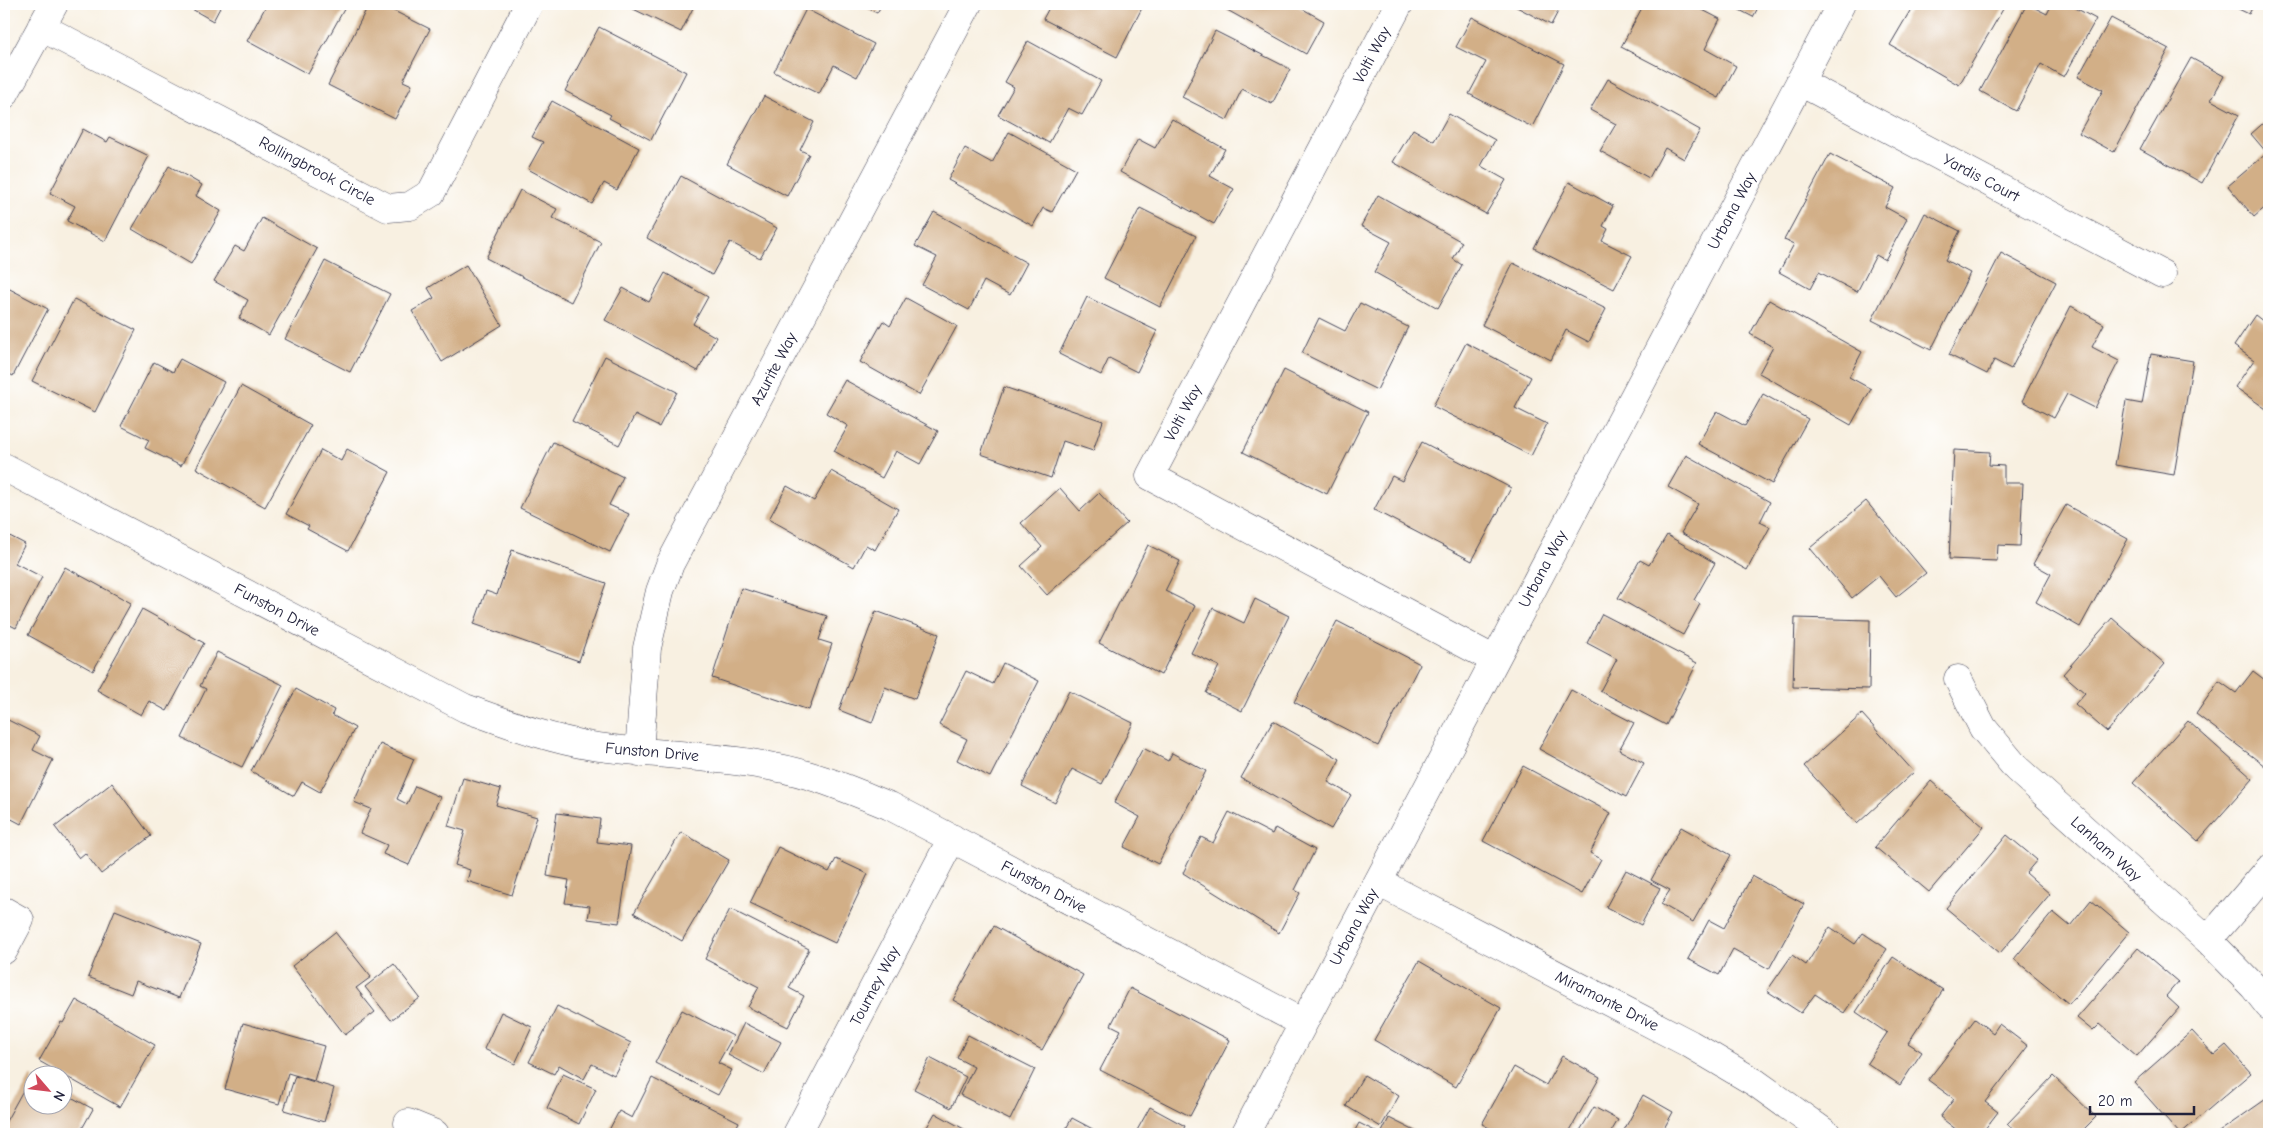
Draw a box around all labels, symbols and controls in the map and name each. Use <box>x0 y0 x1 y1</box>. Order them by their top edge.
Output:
street label: Volti Way <box>1350 23 1395 86</box>
street label: Rollingbrook Circle <box>256 133 378 209</box>
street label: Yardis Court <box>1940 150 2023 206</box>
street label: Urbana Way <box>1704 169 1760 253</box>
street label: Azurite Way <box>747 329 801 409</box>
street label: Volti Way <box>1161 381 1206 444</box>
street label: Urbana Way <box>1515 527 1571 611</box>
street label: Funston Drive <box>231 580 323 640</box>
street label: Funston Drive <box>604 739 700 765</box>
street label: Lanham Way <box>2067 813 2146 886</box>
street label: Funston Drive <box>998 857 1090 917</box>
street label: Urbana Way <box>1326 885 1382 969</box>
street label: Tourney Way <box>847 942 904 1029</box>
street label: Miramonte Drive <box>1552 967 1662 1035</box>
north arrow <box>22 1066 72 1116</box>
scale bar <box>2090 1083 2194 1115</box>
text: N <box>49 1088 69 1104</box>
text: 20 m <box>2098 1092 2132 1110</box>

